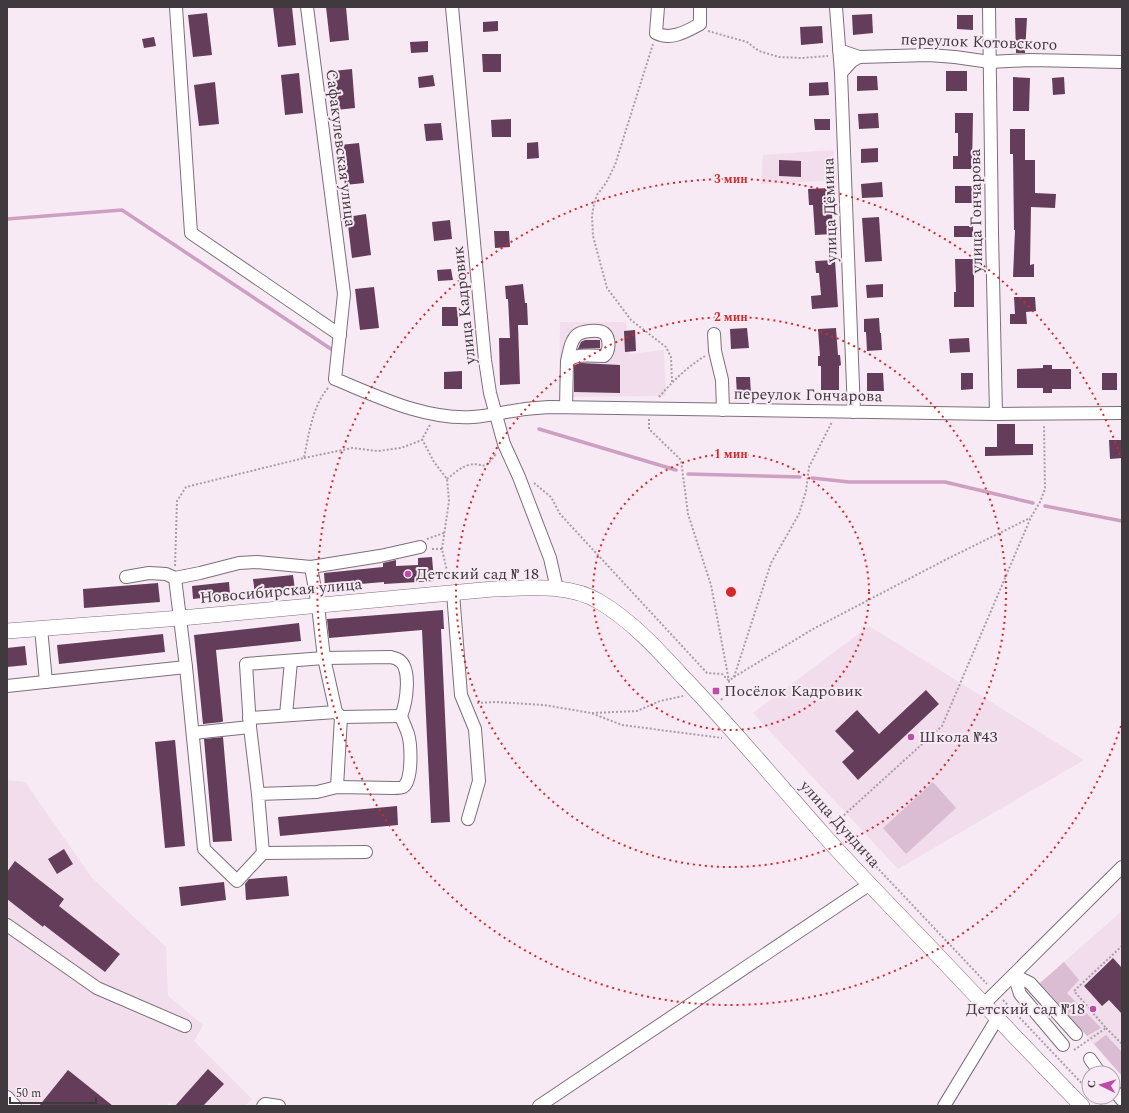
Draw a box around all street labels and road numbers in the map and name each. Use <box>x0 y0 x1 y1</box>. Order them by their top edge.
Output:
street label: переулок Котовского <box>900 27 1058 57</box>
street label: Сафакулевская улица <box>319 68 363 228</box>
street label: улица Гончарова <box>963 148 989 274</box>
street label: улица Дёмина <box>816 157 844 264</box>
street label: улица Кадровик <box>446 244 482 366</box>
street label: переулок Гончарова <box>733 382 883 408</box>
street label: Новосибирская улица <box>199 572 363 610</box>
street label: улица Дундича <box>793 774 886 873</box>

